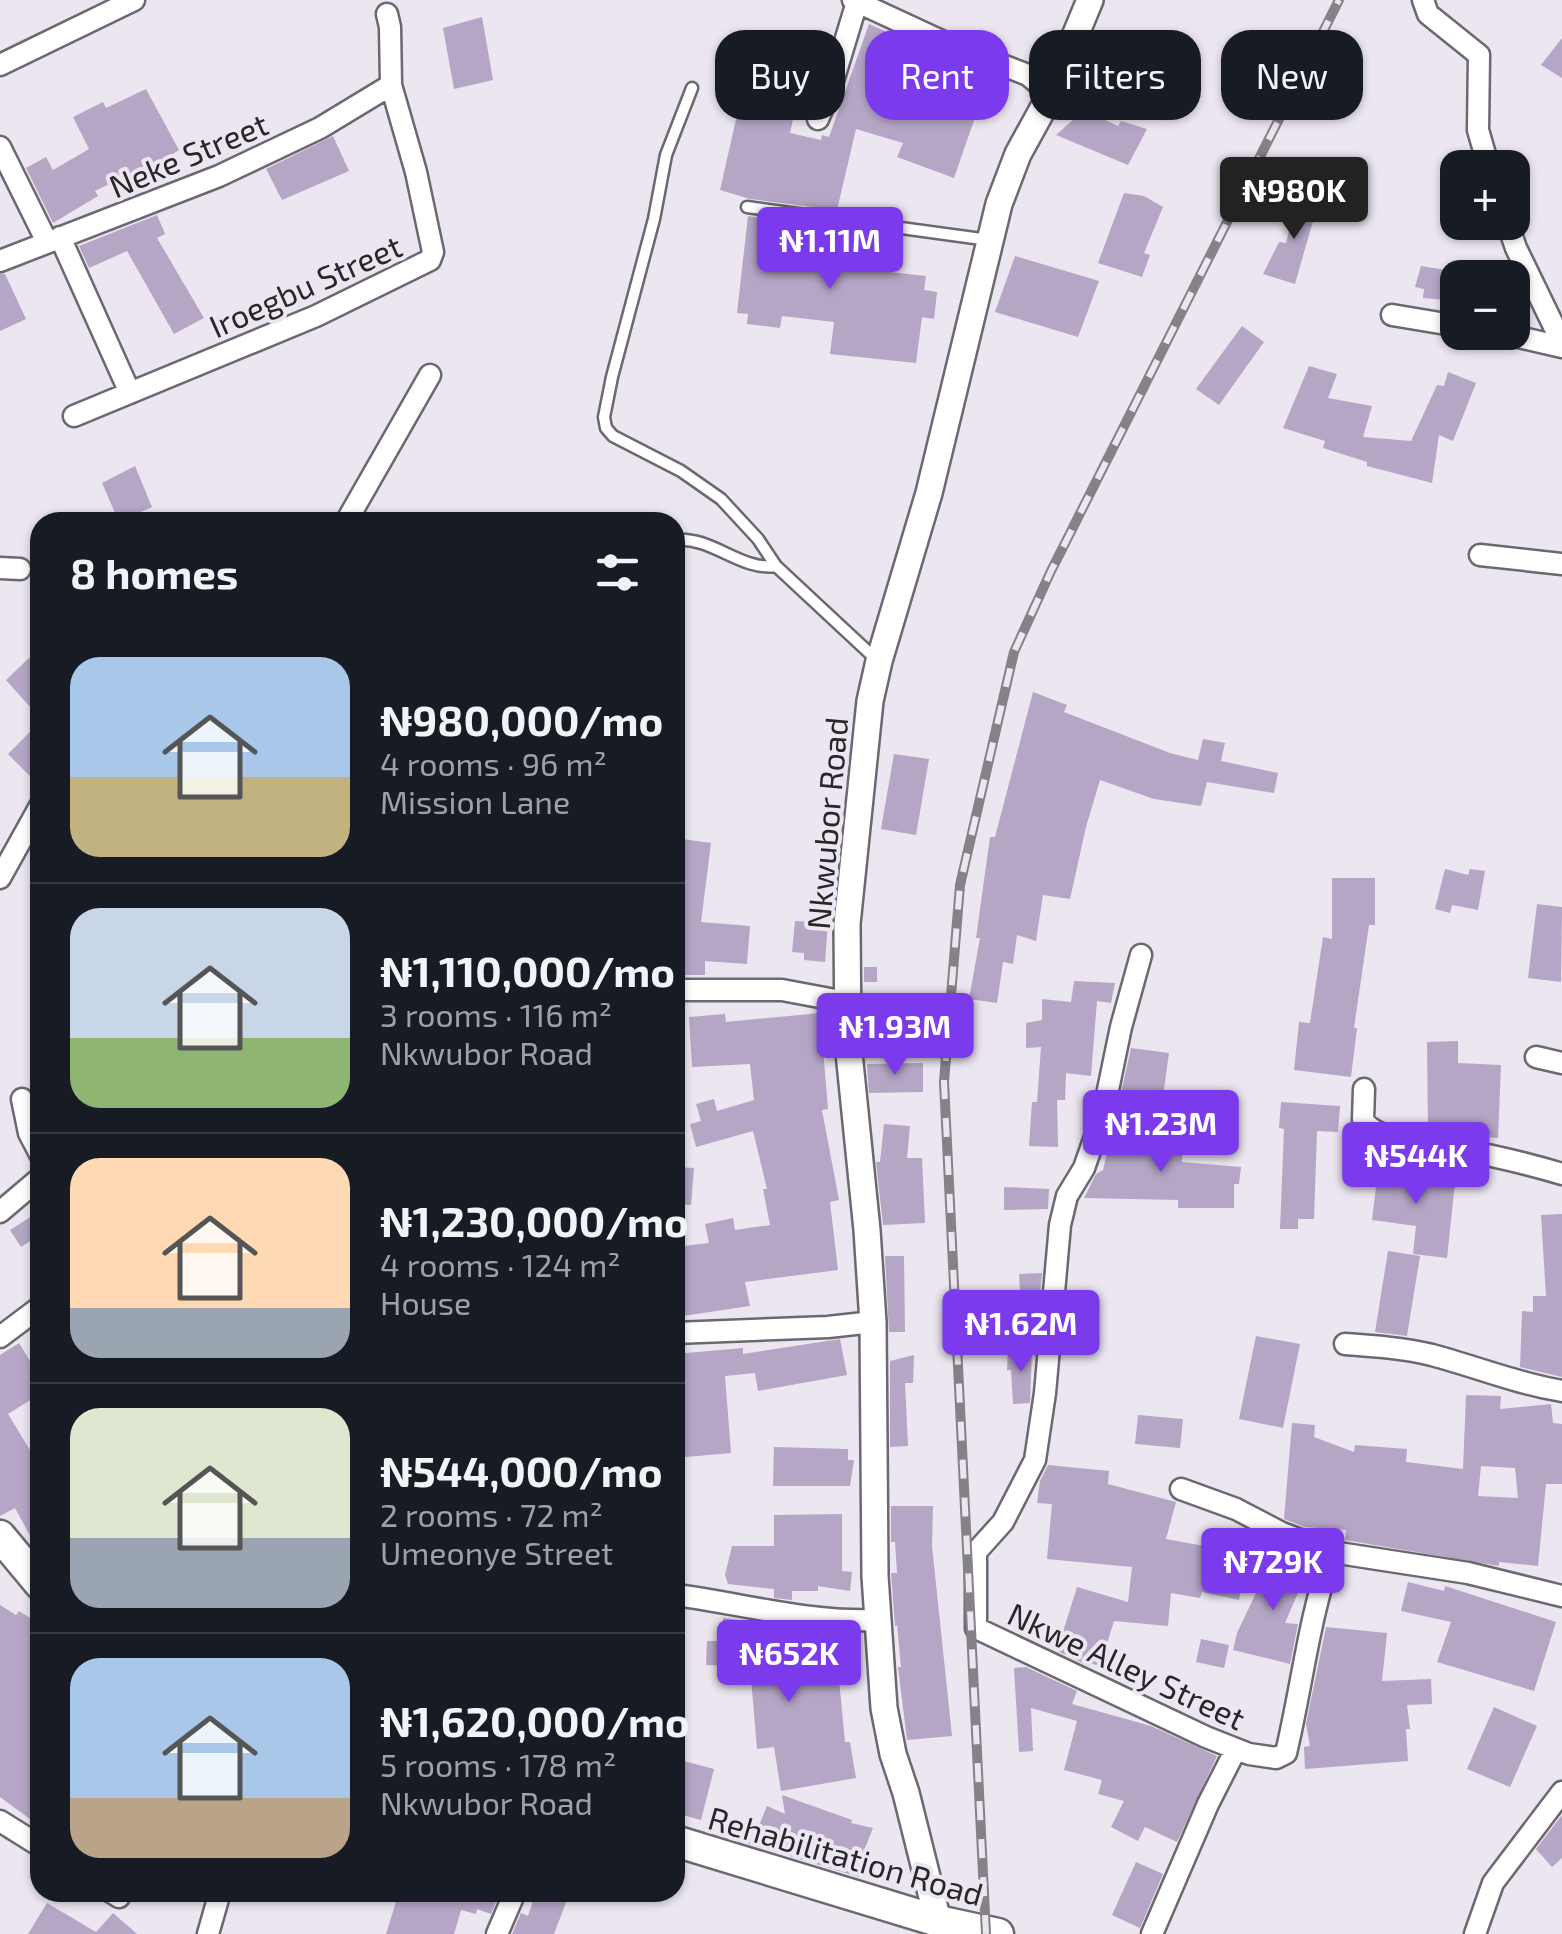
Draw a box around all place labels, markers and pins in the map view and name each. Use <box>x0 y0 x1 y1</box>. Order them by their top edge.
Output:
pin: ₦980K <box>1224 157 1364 242</box>
pin: ₦1.11M <box>749 207 911 292</box>
pin: ₦1.93M <box>814 993 976 1078</box>
pin: ₦1.23M <box>1080 1090 1242 1175</box>
pin: ₦544K <box>1346 1122 1486 1207</box>
pin: ₦1.62M <box>940 1290 1102 1375</box>
pin: ₦729K <box>1203 1528 1343 1613</box>
pin: ₦652K <box>719 1620 859 1705</box>

